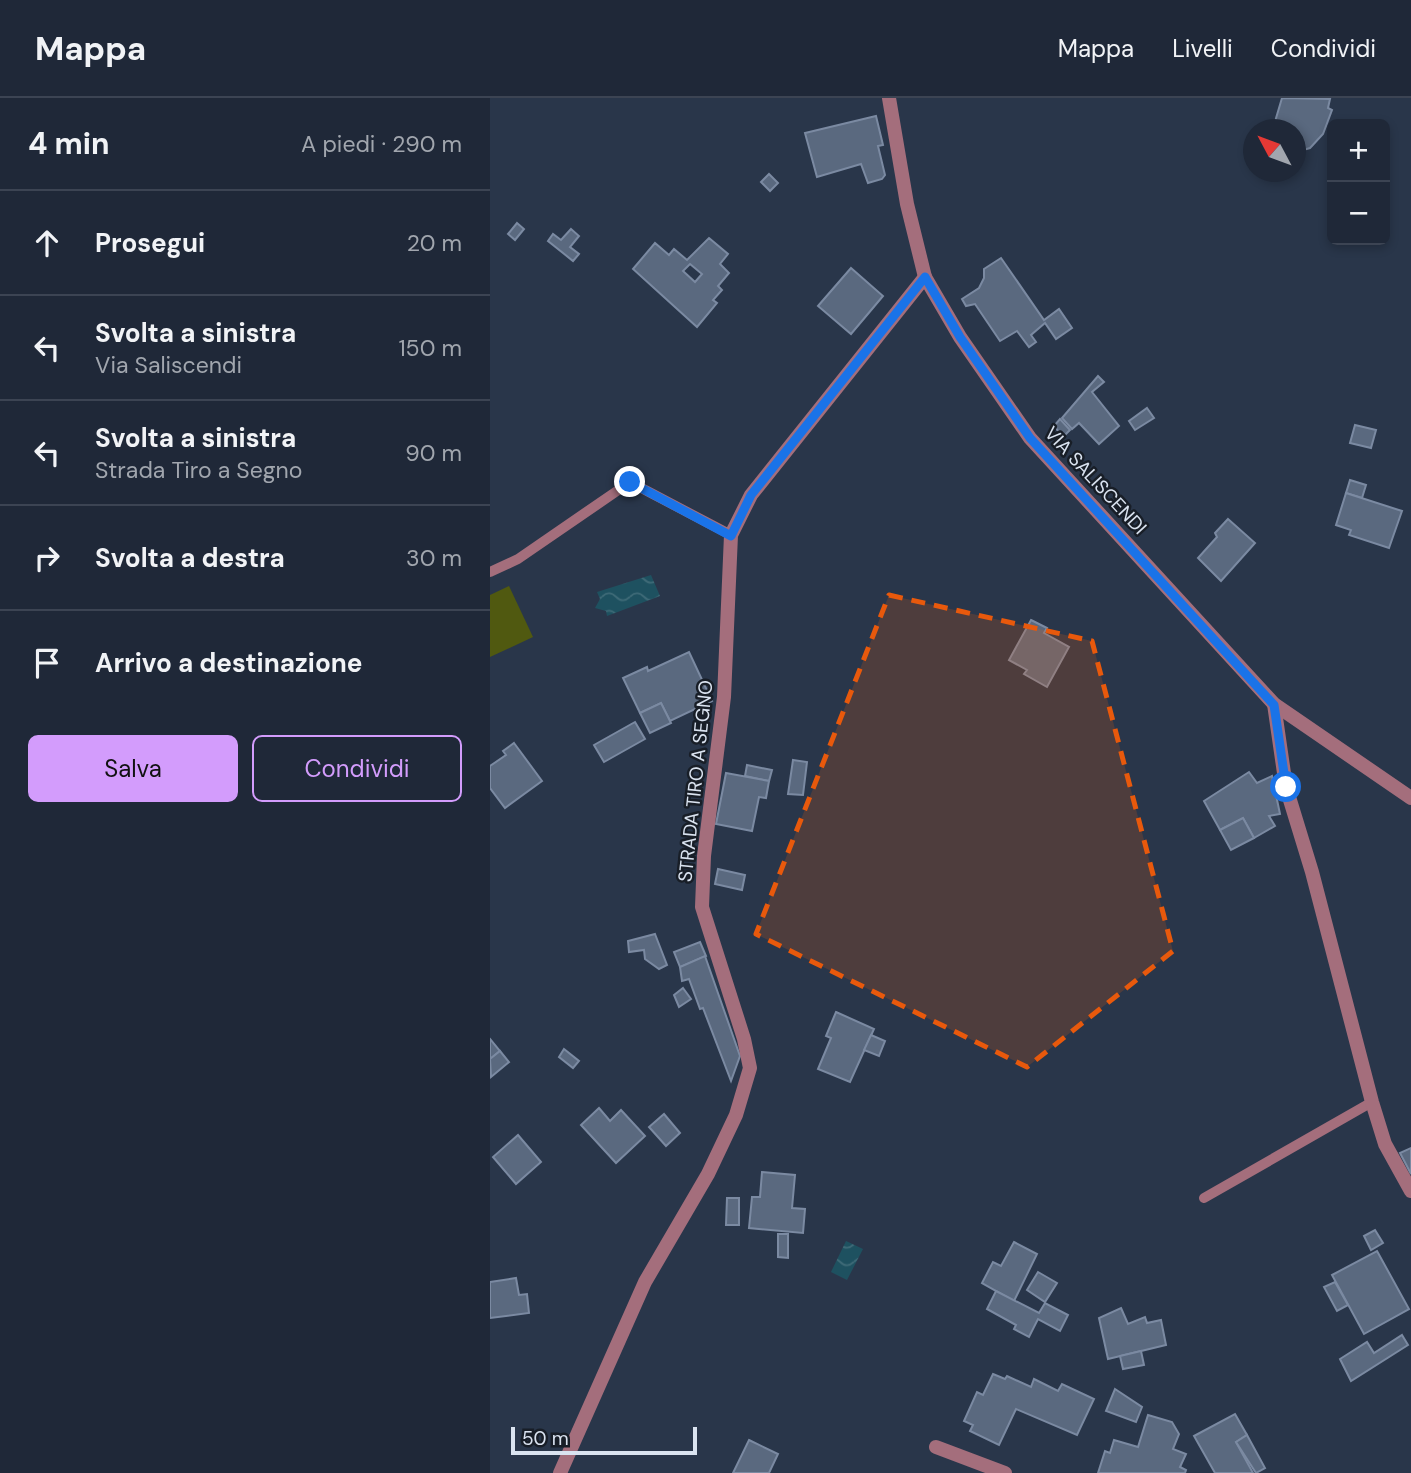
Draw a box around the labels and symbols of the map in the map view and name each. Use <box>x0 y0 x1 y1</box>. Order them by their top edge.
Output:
north arrow <box>1243 119 1306 182</box>
street label: VIA SALISCENDI <box>1039 421 1152 540</box>
route end <box>614 466 645 497</box>
street label: STRADA TIRO A SEGNO <box>672 679 719 883</box>
route start <box>1270 771 1301 802</box>
scale bar <box>511 1424 696 1456</box>

